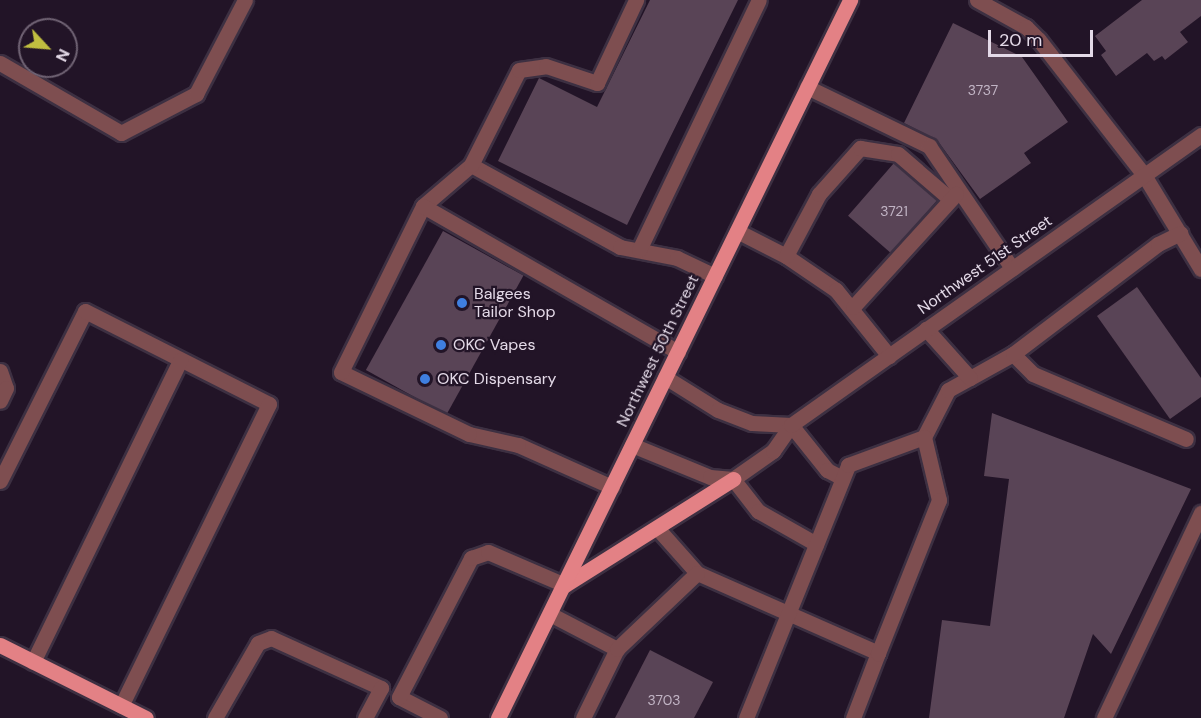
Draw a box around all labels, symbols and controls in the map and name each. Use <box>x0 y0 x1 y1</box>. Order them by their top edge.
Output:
north arrow <box>18 18 78 78</box>
scale bar <box>991 18 1096 56</box>
text: 20 m <box>999 28 1042 52</box>
text: N <box>51 45 75 65</box>
house number: 3737 <box>968 82 998 98</box>
house number: 3721 <box>880 203 908 219</box>
street label: Northwest 51st Street <box>914 211 1056 319</box>
street label: Northwest 50th Street <box>613 272 703 430</box>
place label: Balgees Tailor Shop <box>474 284 556 322</box>
marker: Balgees Tailor Shop <box>455 296 469 310</box>
place label: OKC Vapes <box>453 335 535 355</box>
marker: OKC Vapes <box>434 338 448 352</box>
place label: OKC Dispensary <box>437 369 557 389</box>
marker: OKC Dispensary <box>418 372 432 386</box>
house number: 3703 <box>647 692 681 708</box>

